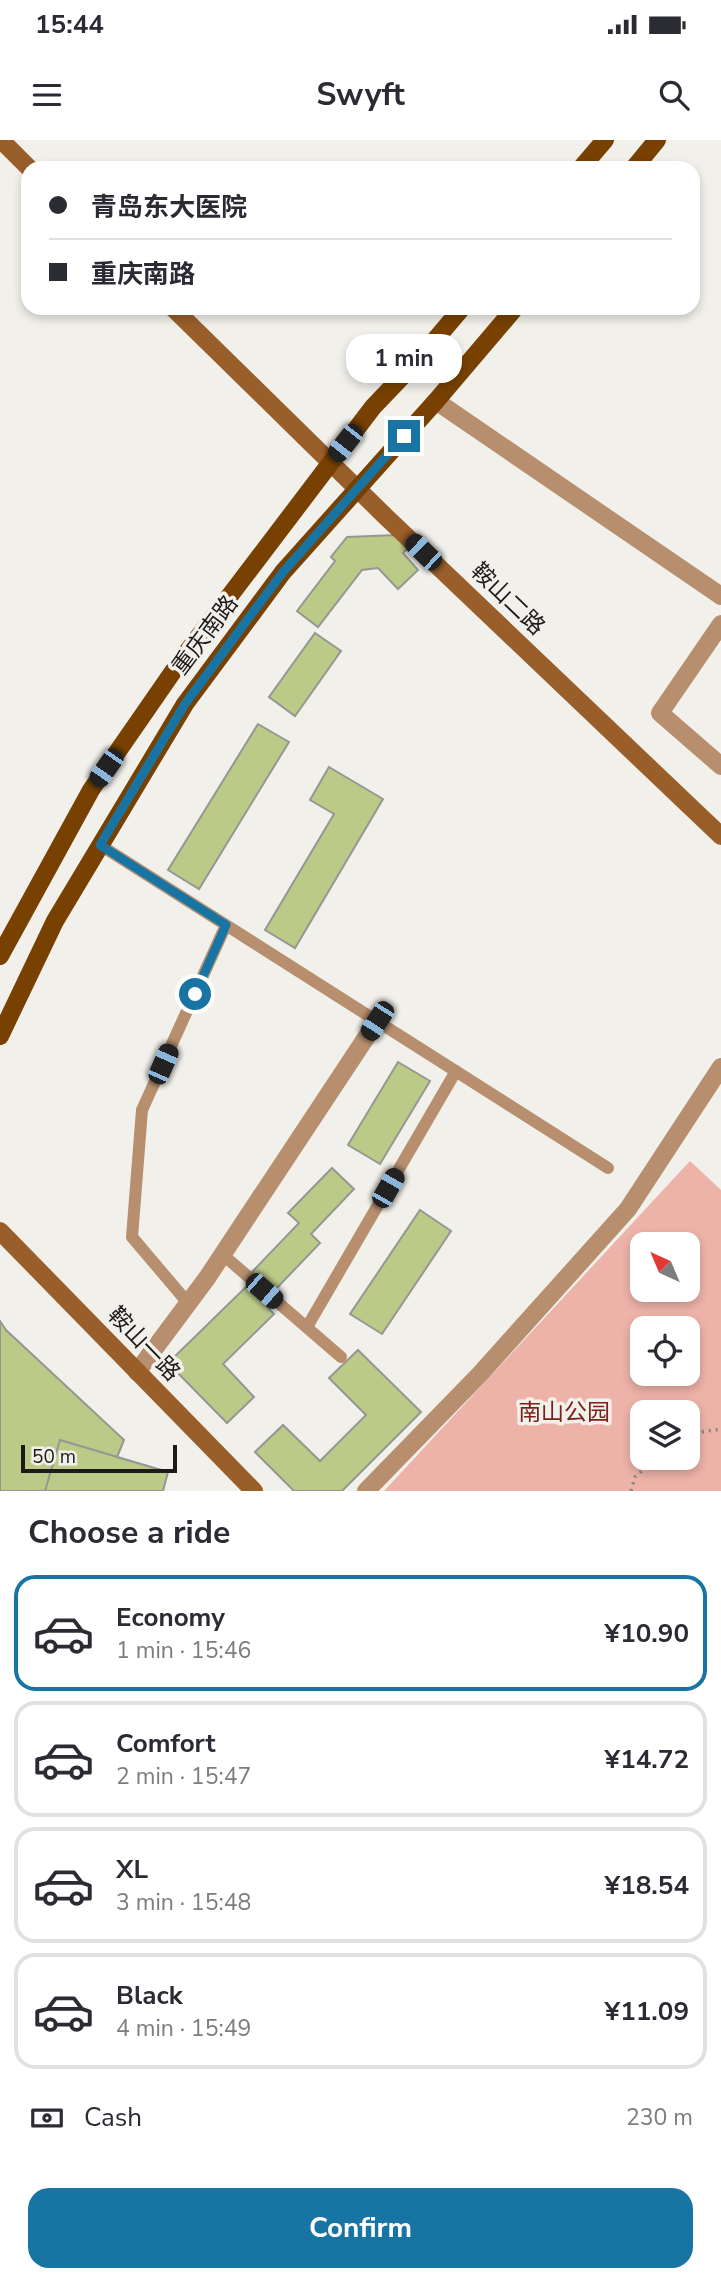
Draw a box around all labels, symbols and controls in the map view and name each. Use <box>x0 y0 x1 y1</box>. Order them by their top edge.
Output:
text: 15:44 <box>35 7 104 42</box>
text: Swyft <box>316 73 405 116</box>
icon: menu <box>28 76 66 114</box>
icon: search <box>655 76 693 114</box>
text: 青岛东大医院 <box>91 190 247 225</box>
text: 重庆南路 <box>91 257 195 292</box>
callout: 1 min <box>346 334 462 384</box>
text: 1 min <box>374 343 434 374</box>
car <box>324 420 367 466</box>
route end <box>388 420 420 452</box>
car <box>401 530 446 574</box>
street label: 鞍山二路 <box>464 556 552 642</box>
street label: 重庆南路 <box>165 589 245 681</box>
car <box>86 745 127 791</box>
route start <box>179 978 211 1010</box>
car <box>357 998 398 1044</box>
car <box>145 1041 182 1087</box>
car <box>369 1165 408 1211</box>
north arrow <box>630 1232 700 1302</box>
map controls <box>630 1232 700 1470</box>
car <box>242 1269 287 1313</box>
street label: 鞍山一路 <box>101 1300 187 1388</box>
button: locate <box>630 1316 700 1386</box>
park label: 南山公园 <box>518 1397 610 1428</box>
button: layers <box>630 1400 700 1470</box>
scale bar <box>21 1442 177 1474</box>
text: 50 m <box>32 1444 76 1470</box>
text: Choose a ride <box>28 1511 230 1554</box>
text: Economy <box>116 1600 225 1635</box>
icon: car <box>32 1602 95 1665</box>
text: ¥10.90 <box>605 1616 689 1651</box>
text: 1 min · 15:46 <box>116 1635 251 1666</box>
text: Comfort <box>116 1726 216 1761</box>
icon: car <box>32 1728 95 1791</box>
text: ¥14.72 <box>605 1742 689 1777</box>
text: 2 min · 15:47 <box>116 1761 251 1792</box>
text: XL <box>116 1852 148 1887</box>
icon: car <box>32 1854 95 1917</box>
text: ¥18.54 <box>605 1868 689 1903</box>
text: 3 min · 15:48 <box>116 1887 251 1918</box>
text: Black <box>116 1978 183 2013</box>
icon: car <box>32 1980 95 2043</box>
text: ¥11.09 <box>605 1994 689 2029</box>
text: 4 min · 15:49 <box>116 2013 251 2044</box>
icon: cash <box>28 2099 66 2137</box>
text: Cash <box>84 2100 142 2135</box>
text: 230 m <box>626 2102 693 2133</box>
button: Confirm <box>28 2188 693 2268</box>

